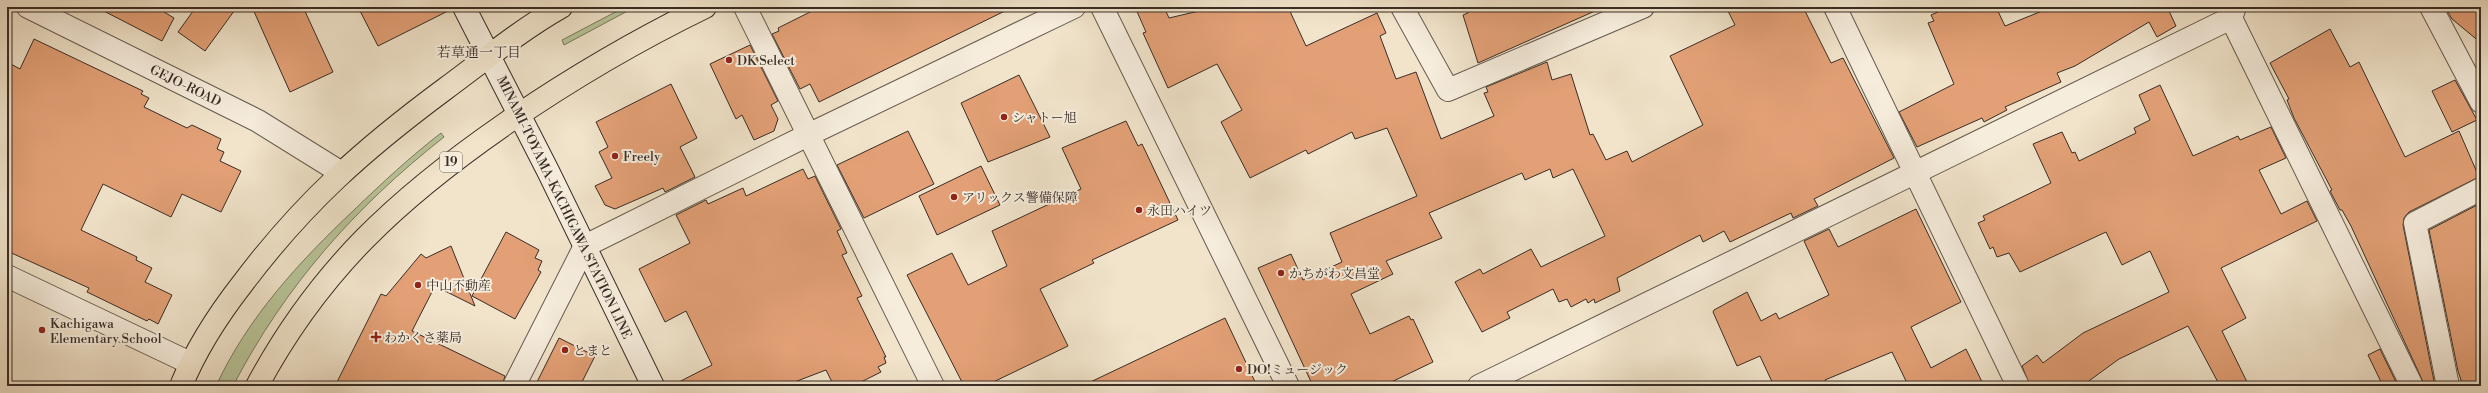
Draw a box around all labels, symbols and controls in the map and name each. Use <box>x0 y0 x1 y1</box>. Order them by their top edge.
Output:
district label: 若草通一丁目 <box>437 44 521 62</box>
place label: DK Select <box>737 53 795 69</box>
marker: DK Select <box>724 55 734 65</box>
street label: GEJO-ROAD <box>147 62 224 110</box>
street label: MINAMI-TOYAMA-KACHIGAWA STATION LINE <box>493 73 635 342</box>
place label: シャトー旭 <box>1012 110 1077 126</box>
marker: シャトー旭 <box>999 112 1009 122</box>
place label: Freely <box>623 149 661 165</box>
marker: Freely <box>610 151 620 161</box>
road number: 19 <box>440 152 462 172</box>
place label: アリックス警備保障 <box>962 190 1078 206</box>
marker: アリックス警備保障 <box>949 192 959 202</box>
place label: 永田ハイツ <box>1147 203 1212 219</box>
marker: 永田ハイツ <box>1134 205 1144 215</box>
place label: かちがわ文昌堂 <box>1289 266 1380 282</box>
marker: かちがわ文昌堂 <box>1276 268 1286 278</box>
place label: 中山不動産 <box>426 278 491 294</box>
marker: 中山不動産 <box>413 280 423 290</box>
place label: Kachigawa Elementary School <box>50 316 162 347</box>
marker: Kachigawa Elementary School <box>37 325 47 335</box>
place label: わかくさ薬局 <box>384 330 462 346</box>
marker: わかくさ薬局 <box>371 332 381 342</box>
place label: とまと <box>573 343 612 359</box>
marker: とまと <box>560 345 570 355</box>
place label: DO!ミュージック <box>1247 362 1348 378</box>
marker: DO!ミュージック <box>1234 364 1244 374</box>

